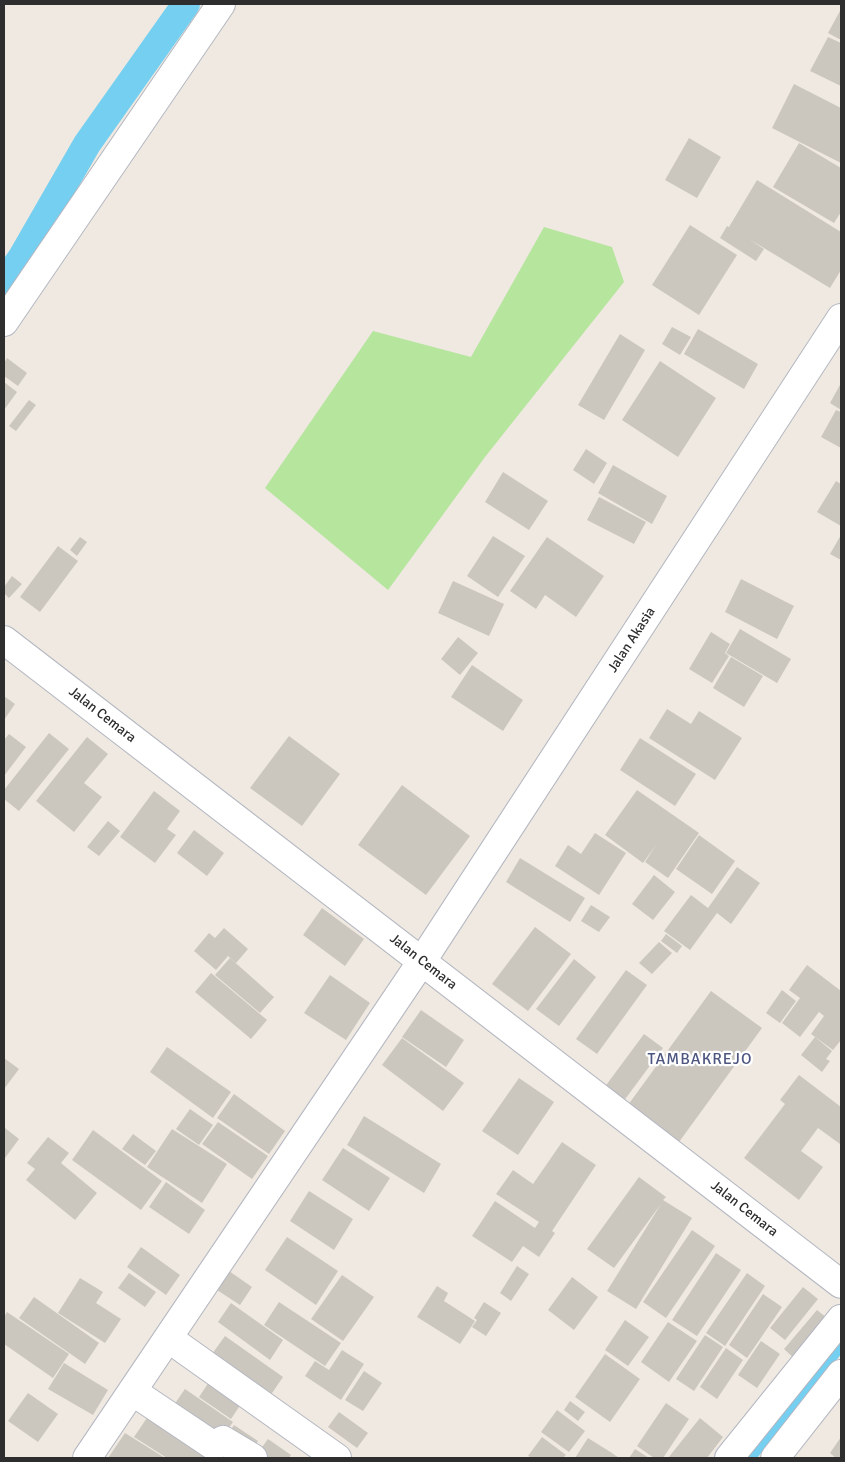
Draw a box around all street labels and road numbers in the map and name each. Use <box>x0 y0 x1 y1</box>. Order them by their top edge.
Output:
street label: Jalan Akasia <box>605 604 659 676</box>
street label: Jalan Cemara <box>65 684 139 746</box>
street label: Jalan Cemara <box>386 931 460 993</box>
street label: Jalan Cemara <box>707 1178 781 1240</box>

